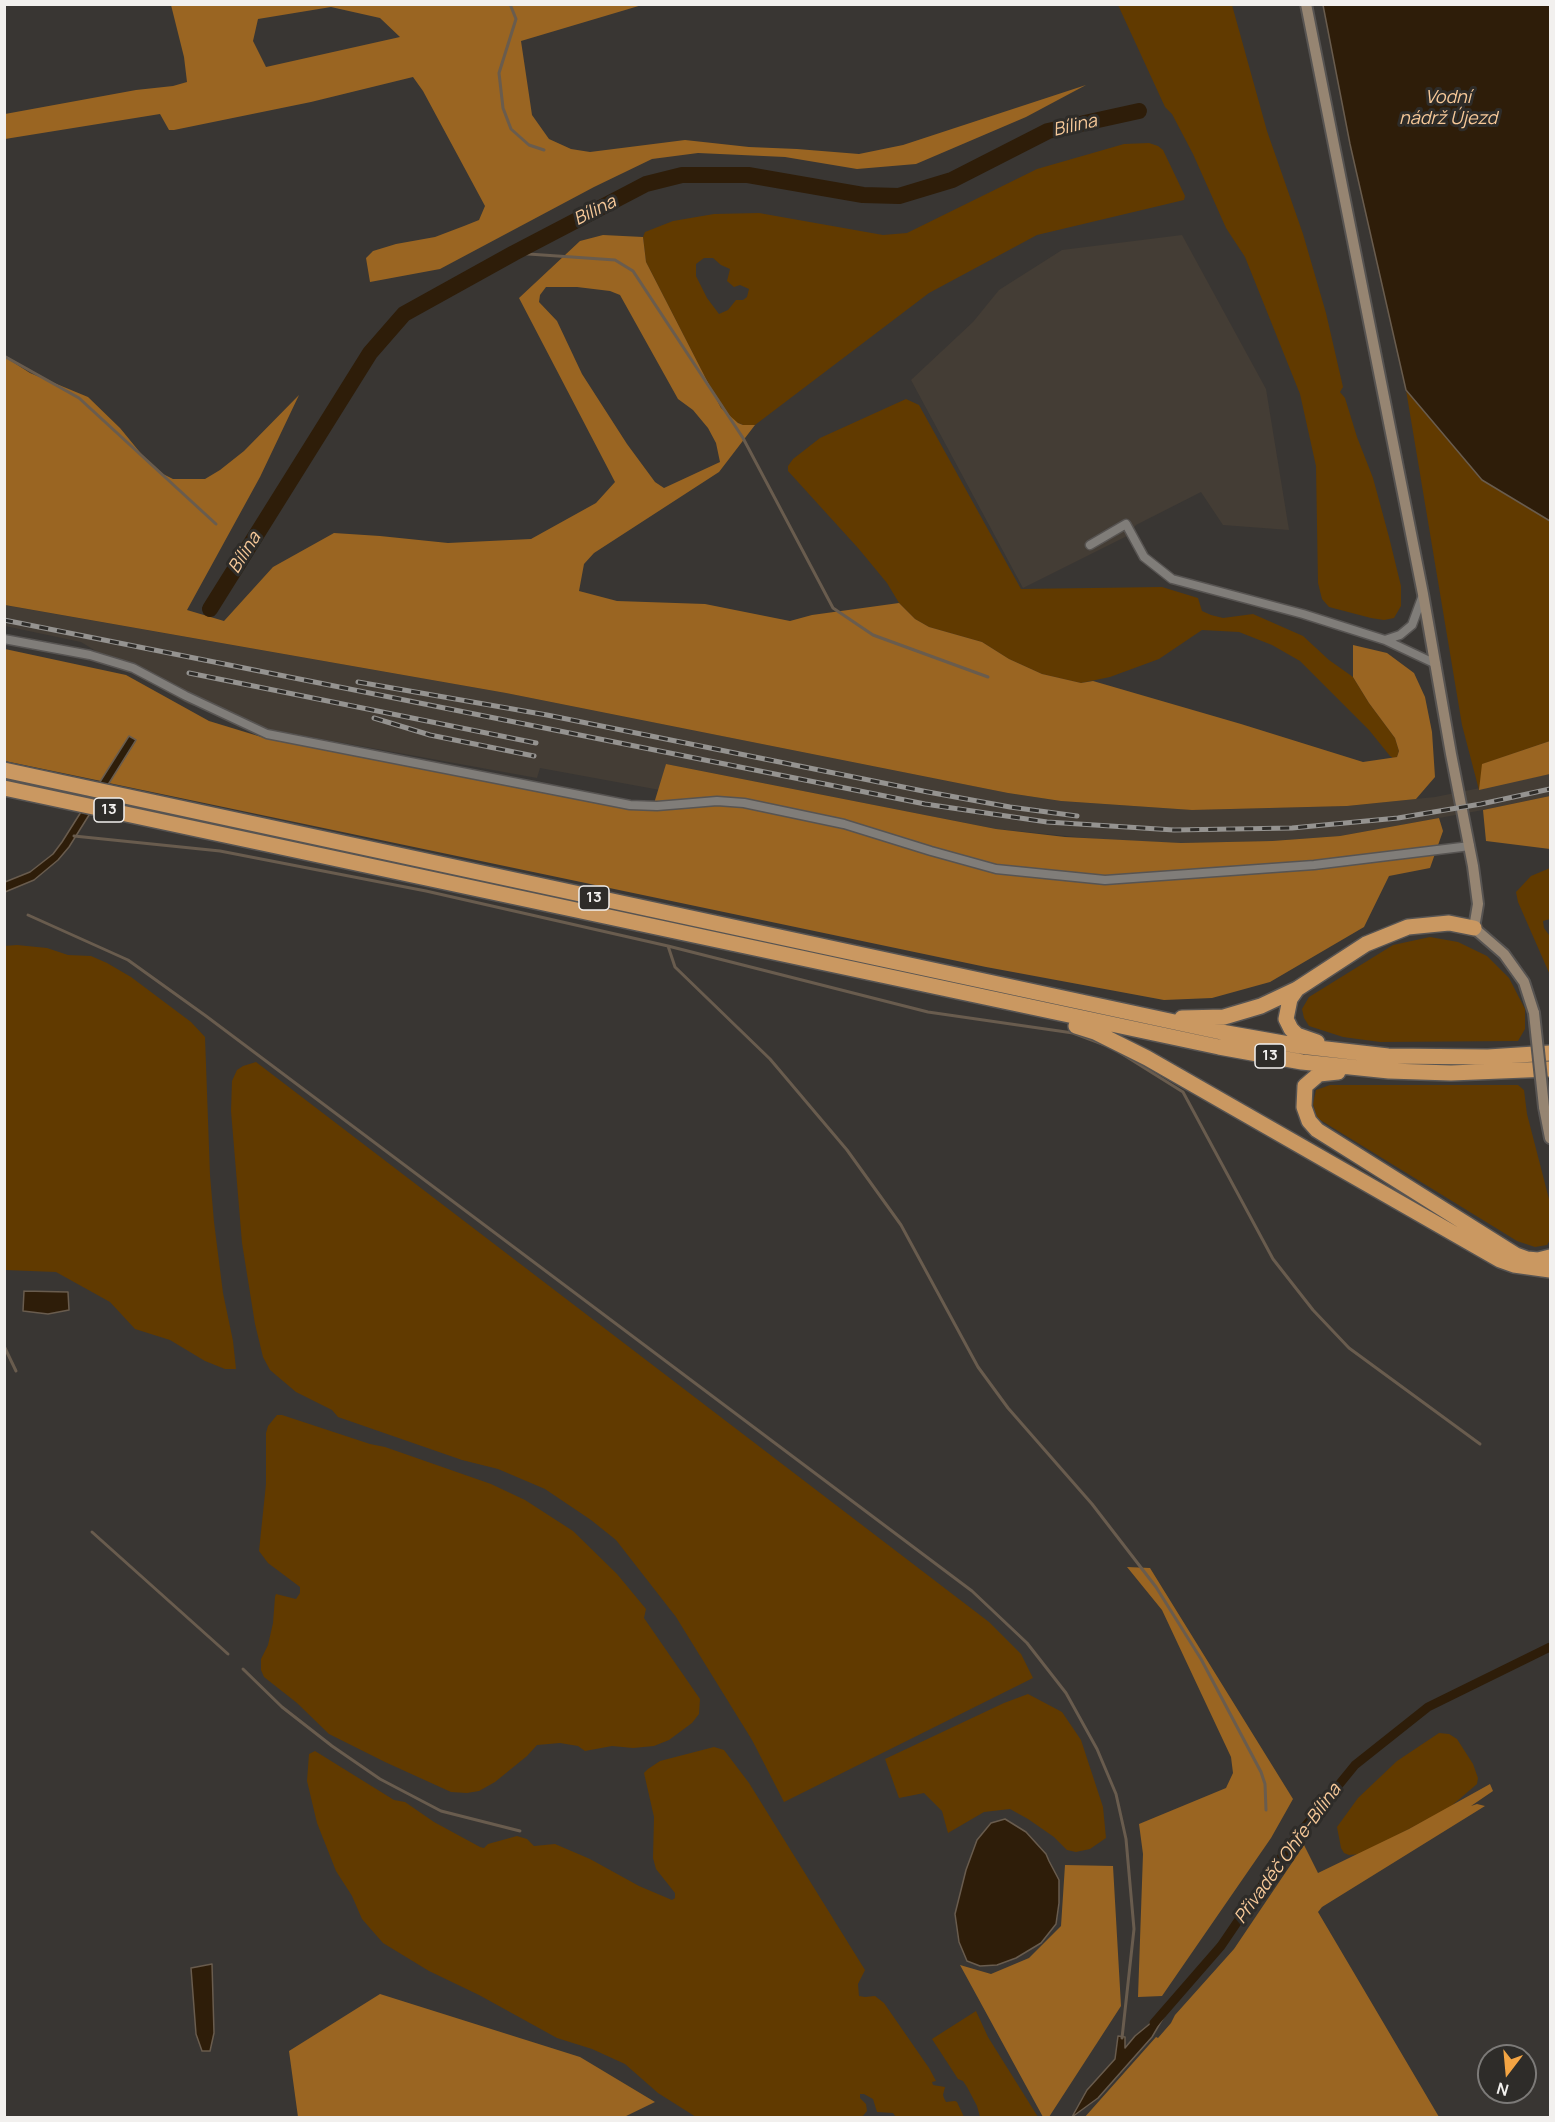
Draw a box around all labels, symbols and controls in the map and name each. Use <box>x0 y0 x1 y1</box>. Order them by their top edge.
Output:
water label: Vodní nádrž Újezd <box>1399 87 1497 130</box>
water label: Bílina <box>1051 110 1099 142</box>
water label: Bílina <box>570 191 620 231</box>
water label: Bílina <box>224 528 266 578</box>
road number: 13 <box>94 798 124 822</box>
road number: 13 <box>579 886 609 910</box>
road number: 13 <box>1255 1044 1285 1068</box>
water label: Přivaděč Ohře-Bílina <box>1230 1780 1346 1928</box>
north arrow <box>1477 2044 1537 2104</box>
text: N <box>1494 2077 1511 2102</box>

